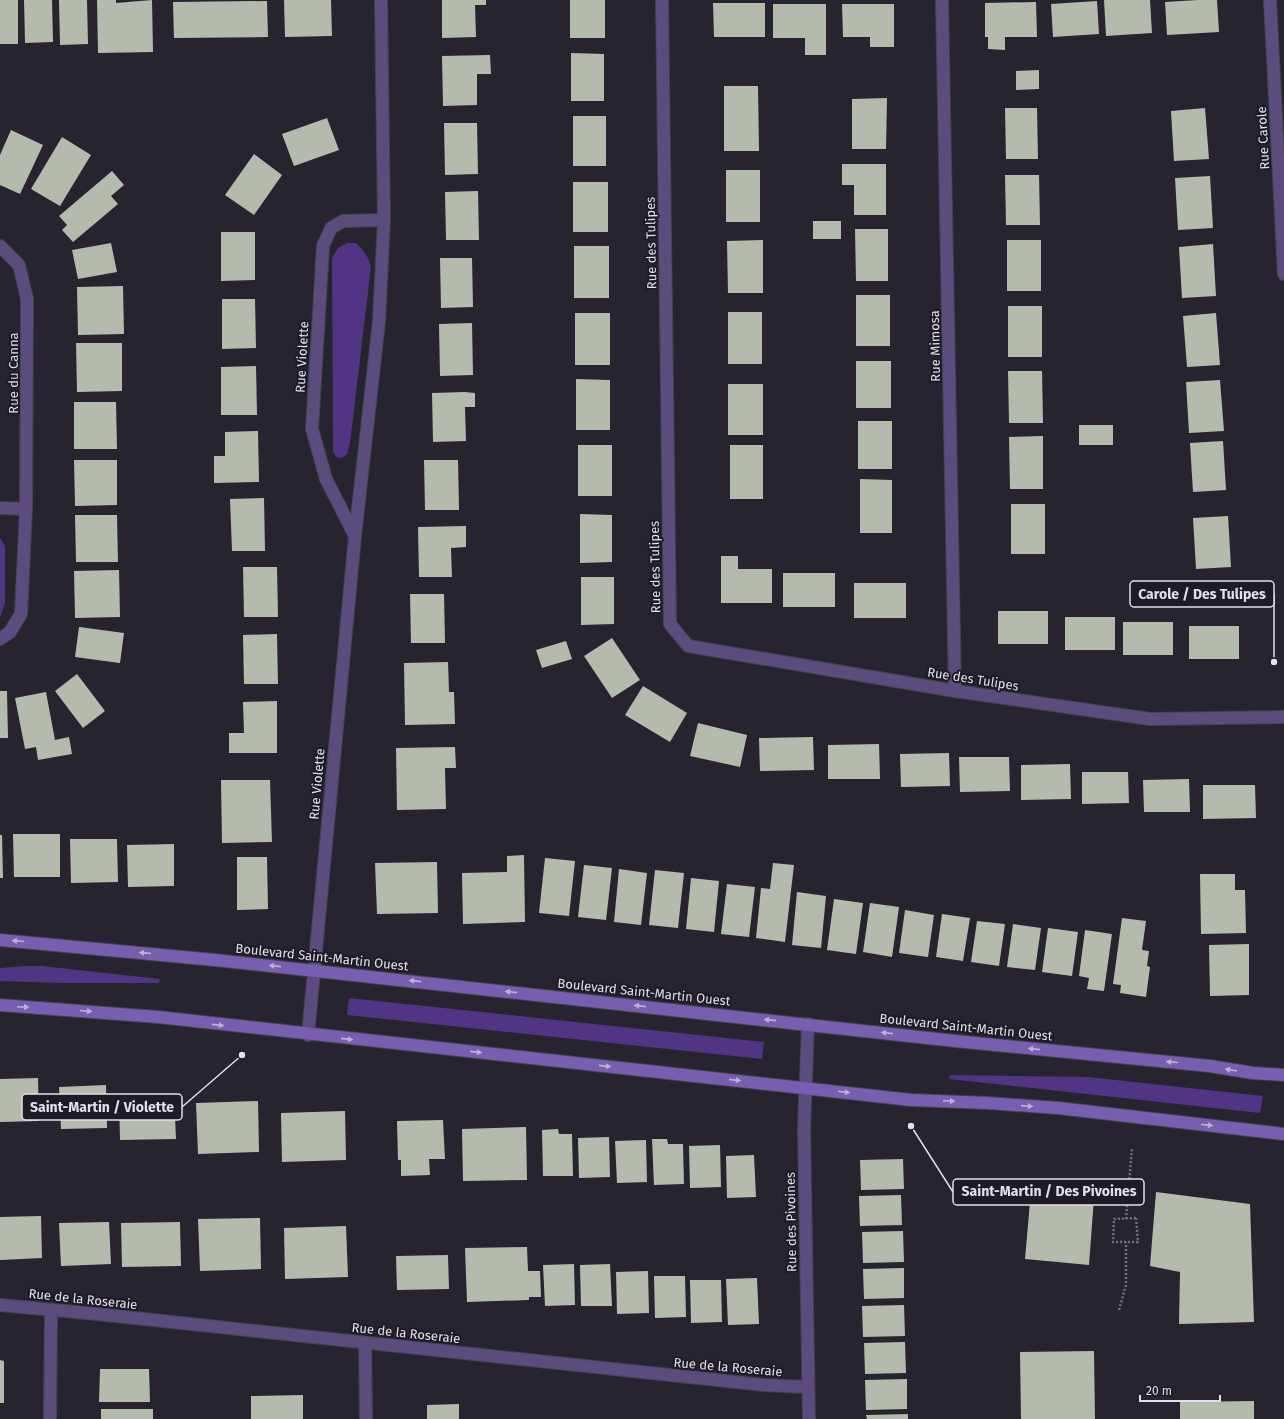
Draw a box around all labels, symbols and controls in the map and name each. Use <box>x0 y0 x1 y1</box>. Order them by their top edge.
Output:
street label: Rue Carole <box>1254 106 1272 170</box>
street label: Rue des Tulipes <box>643 197 659 289</box>
street label: Rue Mimosa <box>927 310 943 382</box>
street label: Rue Violette <box>293 321 311 393</box>
street label: Rue du Canna <box>6 332 21 414</box>
street label: Rue des Tulipes <box>647 521 663 613</box>
callout: Carole / Des Tulipes <box>1130 581 1274 607</box>
text: Carole / Des Tulipes <box>1138 586 1266 603</box>
street label: Rue des Tulipes <box>926 664 1020 694</box>
street label: Rue Violette <box>306 748 328 820</box>
one-way arrow <box>12 938 24 945</box>
street label: Boulevard Saint-Martin Ouest <box>235 940 410 974</box>
one-way arrow <box>139 949 151 956</box>
one-way arrow <box>269 963 281 969</box>
street label: Boulevard Saint-Martin Ouest <box>557 975 732 1009</box>
one-way arrow <box>408 978 421 985</box>
one-way arrow <box>505 989 517 995</box>
one-way arrow <box>634 1002 646 1009</box>
one-way arrow <box>17 1003 30 1010</box>
one-way arrow <box>80 1008 92 1015</box>
street label: Boulevard Saint-Martin Ouest <box>879 1010 1054 1044</box>
one-way arrow <box>763 1016 776 1023</box>
one-way arrow <box>212 1021 224 1028</box>
one-way arrow <box>881 1030 893 1036</box>
one-way arrow <box>341 1036 353 1042</box>
one-way arrow <box>1028 1046 1040 1052</box>
one-way arrow <box>470 1049 482 1056</box>
one-way arrow <box>1166 1059 1178 1065</box>
one-way arrow <box>599 1063 612 1069</box>
one-way arrow <box>1225 1066 1238 1072</box>
one-way arrow <box>729 1076 741 1083</box>
one-way arrow <box>838 1089 850 1095</box>
callout: Saint-Martin / Violette <box>22 1094 182 1120</box>
one-way arrow <box>943 1098 955 1105</box>
text: Saint-Martin / Violette <box>30 1099 174 1116</box>
one-way arrow <box>1021 1102 1033 1109</box>
one-way arrow <box>1201 1122 1213 1128</box>
street label: Rue des Pivoines <box>783 1172 799 1272</box>
callout: Saint-Martin / Des Pivoines <box>953 1179 1144 1205</box>
text: Saint-Martin / Des Pivoines <box>962 1183 1137 1200</box>
street label: Rue de la Roseraie <box>28 1286 138 1312</box>
street label: Rue de la Roseraie <box>351 1320 461 1346</box>
street label: Rue de la Roseraie <box>673 1355 783 1379</box>
scale bar <box>1140 1377 1220 1403</box>
text: 20 m <box>1146 1384 1172 1398</box>

